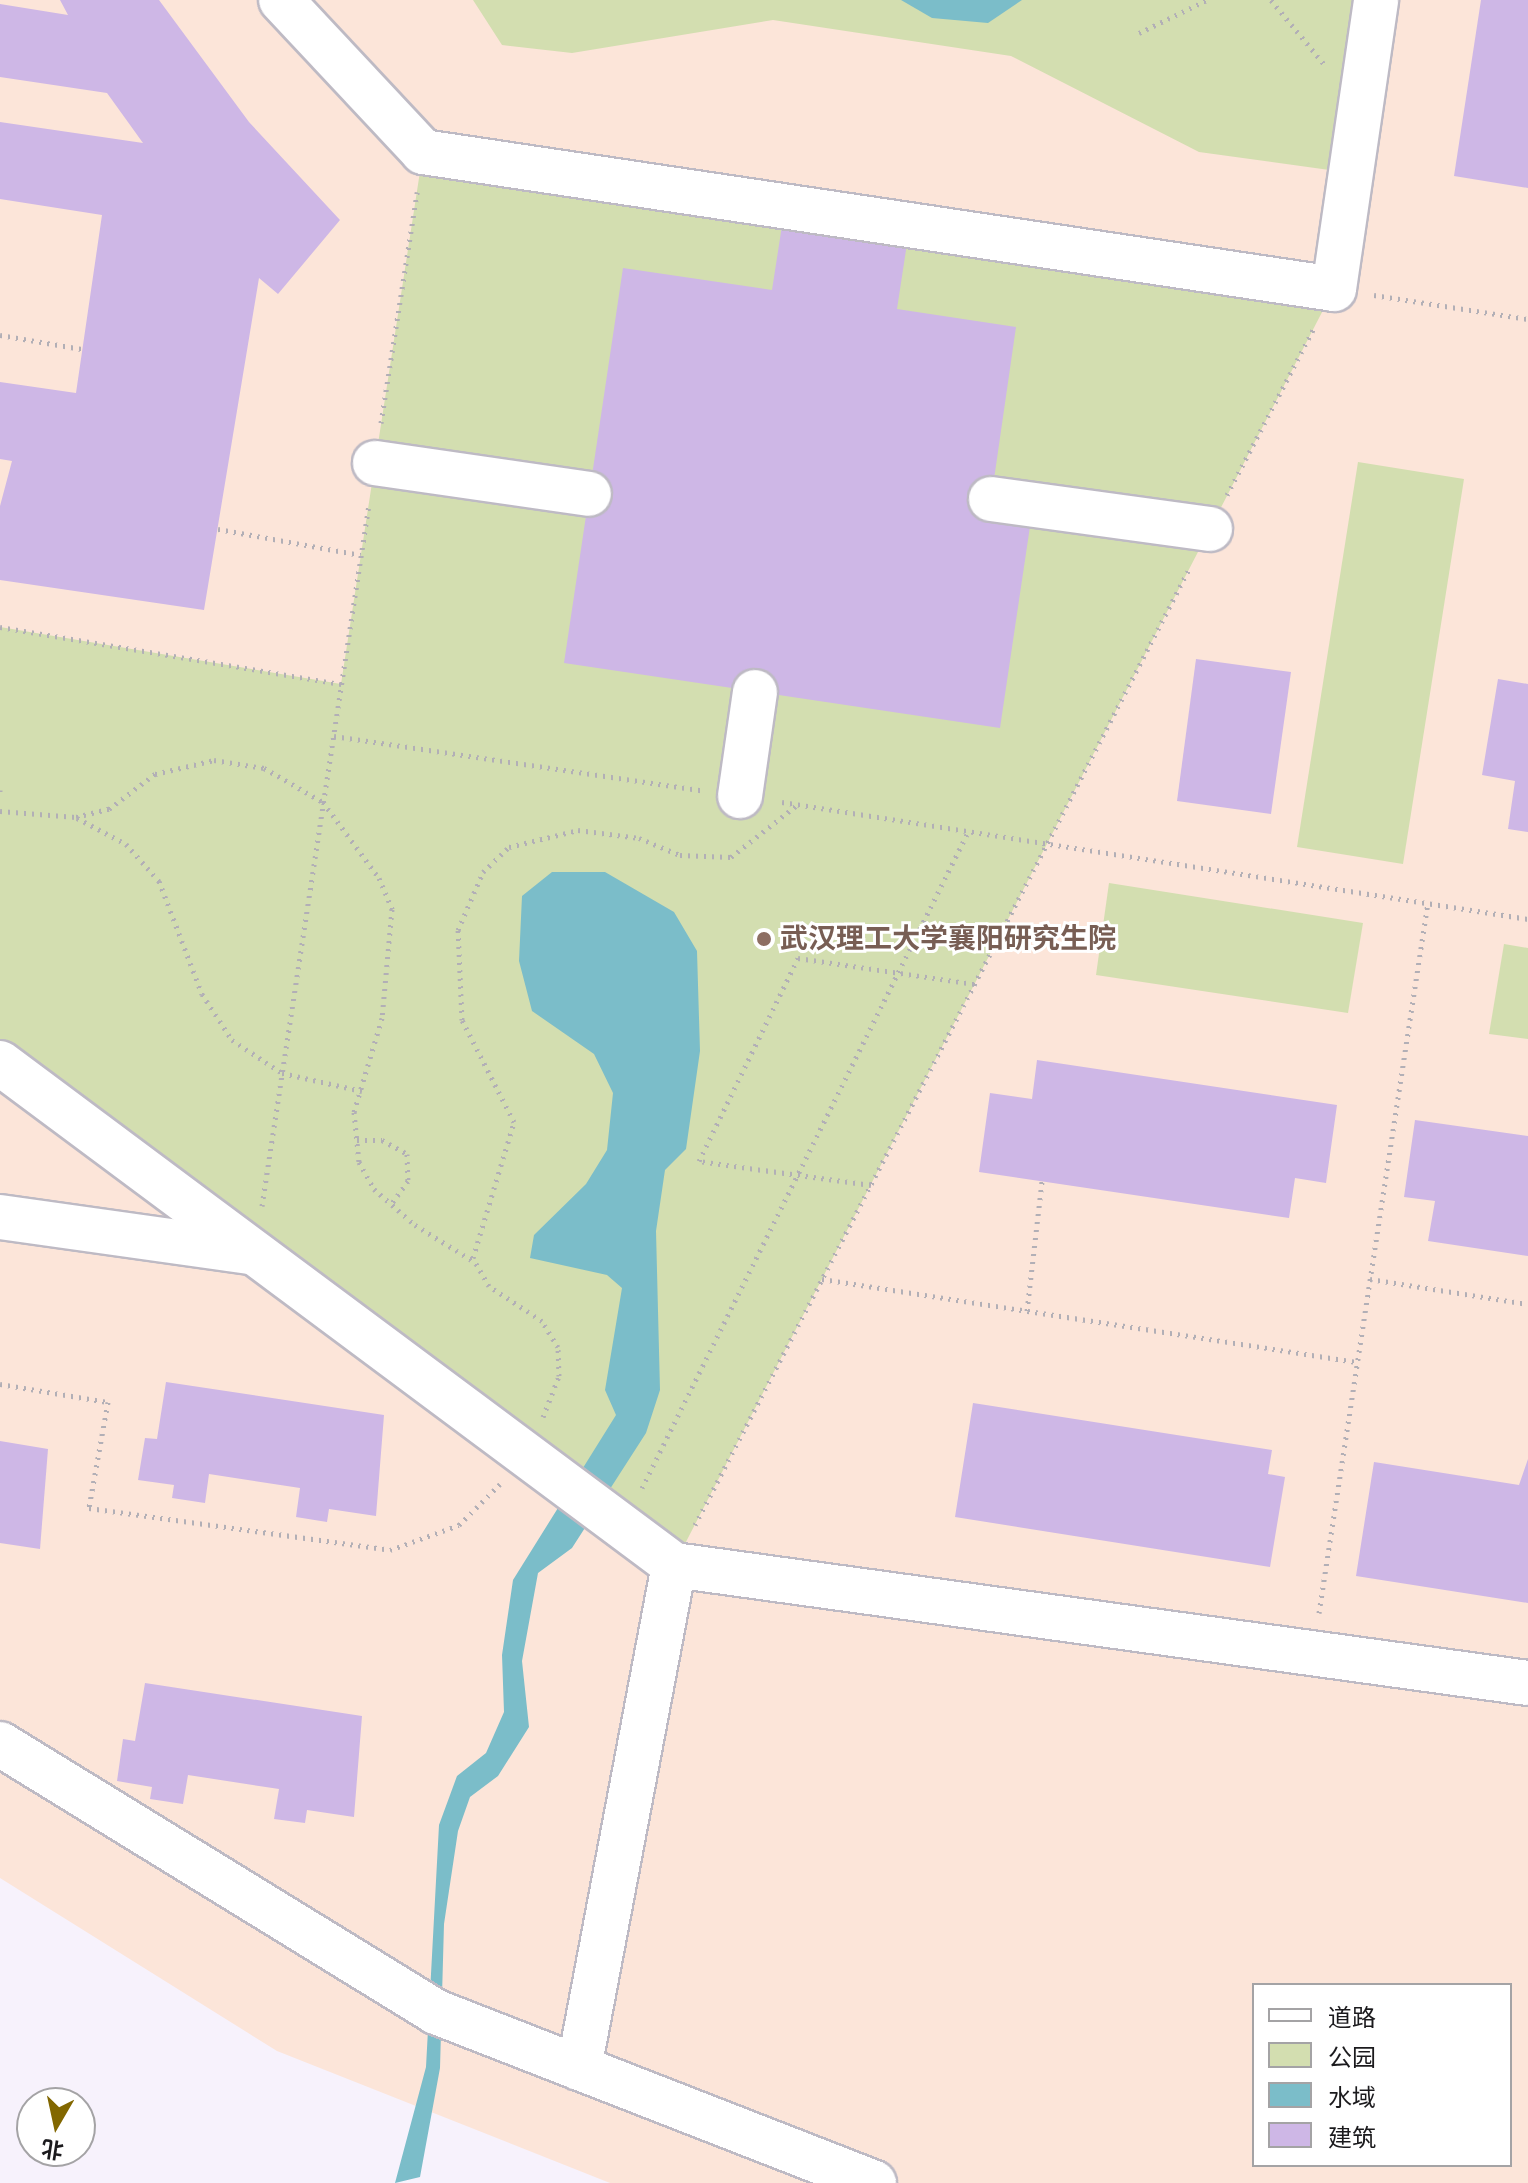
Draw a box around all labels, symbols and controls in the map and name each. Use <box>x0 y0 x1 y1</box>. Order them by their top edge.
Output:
place label: 武汉理工大学襄阳研究生院 <box>780 922 1116 956</box>
marker: 武汉理工大学襄阳研究生院 <box>755 930 773 948</box>
legend <box>1252 1983 1512 2167</box>
text: 道路 <box>1328 2004 1376 2033</box>
text: 公园 <box>1328 2044 1376 2073</box>
text: 水域 <box>1328 2084 1376 2113</box>
north arrow <box>16 2087 96 2167</box>
text: 建筑 <box>1328 2124 1376 2153</box>
text: 北 <box>40 2134 65 2163</box>

